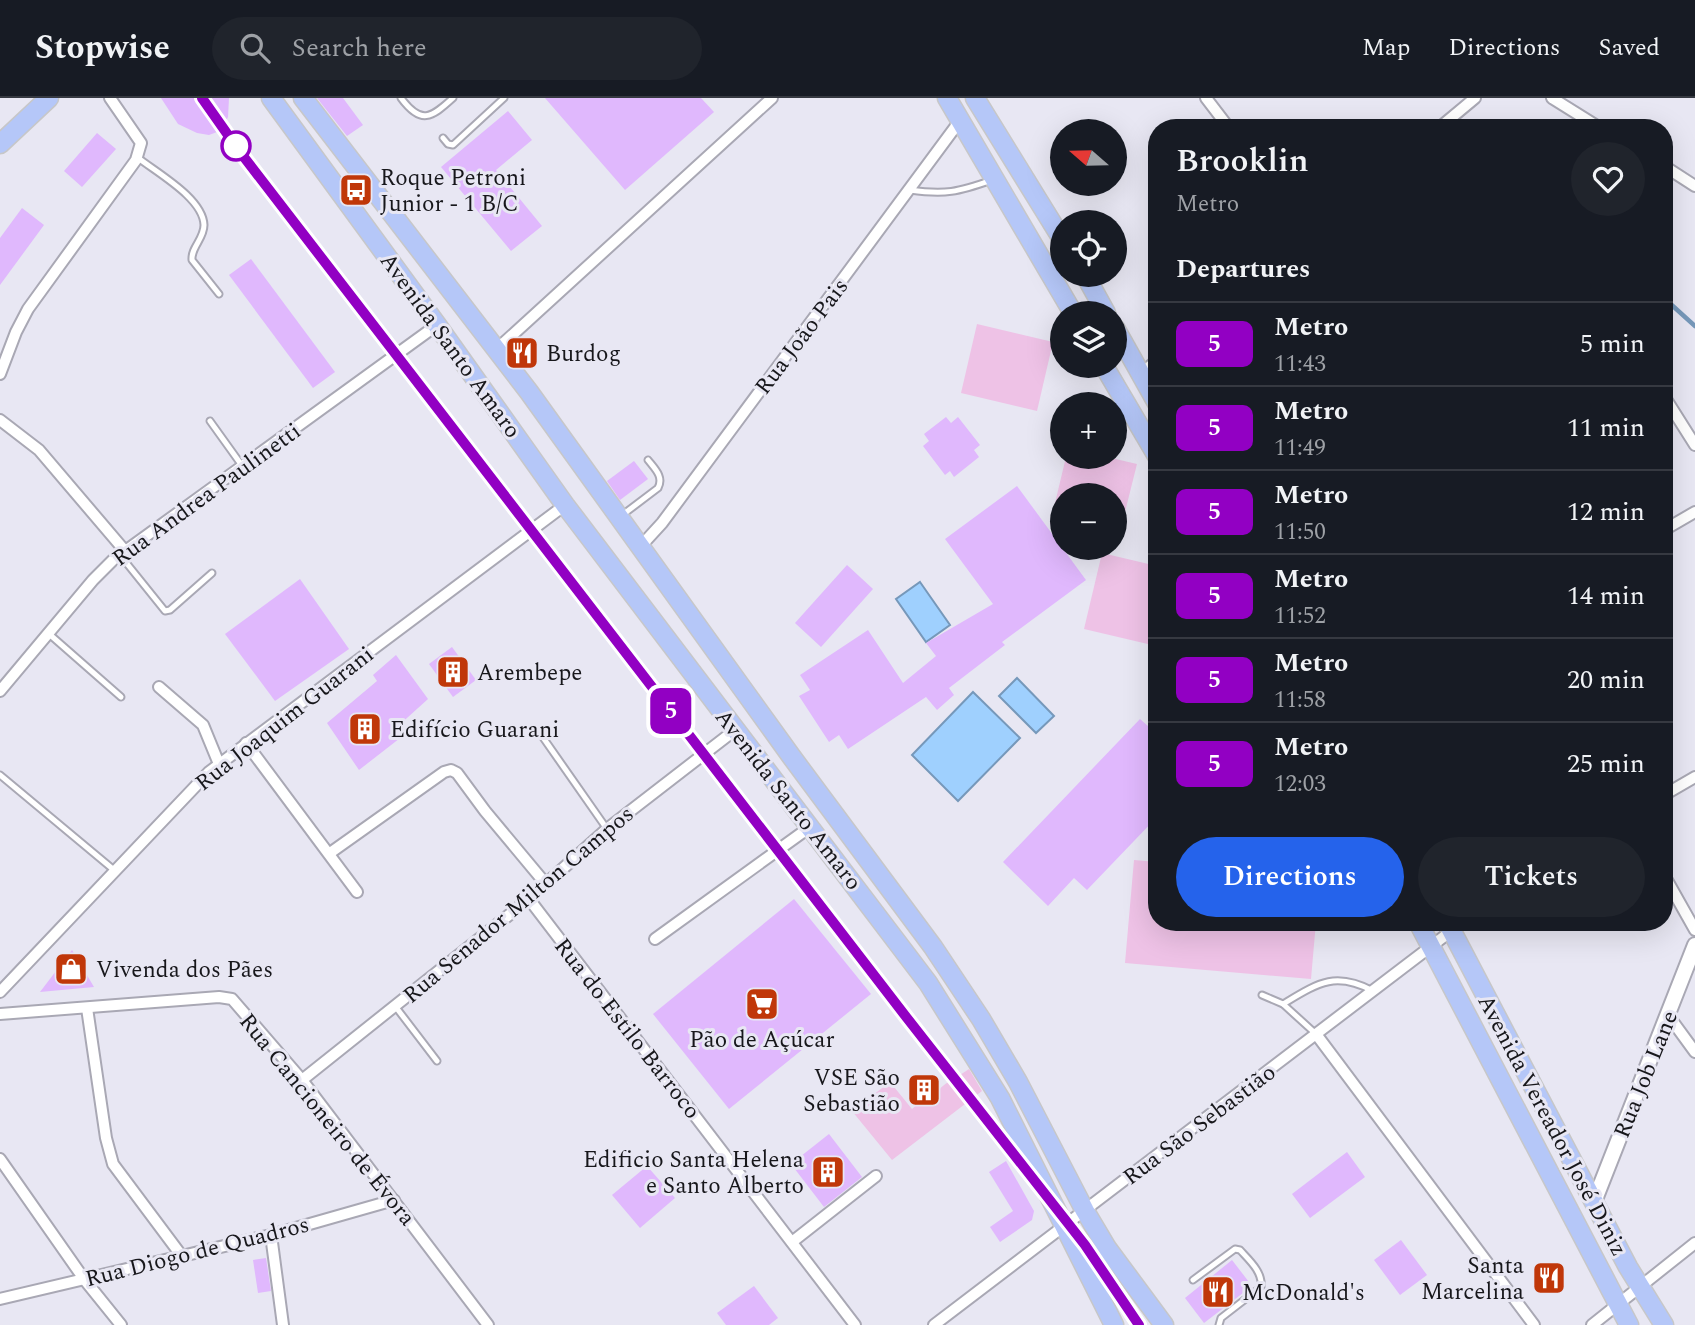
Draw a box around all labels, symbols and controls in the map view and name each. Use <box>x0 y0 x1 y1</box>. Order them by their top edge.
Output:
search box <box>212 17 702 80</box>
text: Stopwise <box>35 23 170 73</box>
text: Search here <box>292 28 427 68</box>
icon: search <box>236 29 274 67</box>
text: Map <box>1362 30 1410 66</box>
text: Directions <box>1448 30 1560 66</box>
text: Saved <box>1598 30 1660 66</box>
north arrow <box>1050 119 1127 196</box>
map controls <box>1050 119 1127 560</box>
unlabelled marker <box>221 131 251 161</box>
text: Brooklin <box>1176 136 1309 186</box>
button: heart <box>1571 142 1645 216</box>
place label: Roque Petroni Junior - 1 B/C <box>380 161 526 222</box>
bus stop icon: Roque Petroni Junior - 1 B/C <box>337 171 375 209</box>
text: Metro <box>1176 187 1239 222</box>
button: locate <box>1050 210 1127 287</box>
street label: Avenida Santo Amaro <box>370 246 529 446</box>
text: Departures <box>1176 249 1310 289</box>
street label: Rua João Pais <box>747 271 858 403</box>
button: layers <box>1050 301 1127 378</box>
text: Metro <box>1274 307 1348 347</box>
text: 5 min <box>1580 324 1645 364</box>
text: 5 <box>1208 326 1221 362</box>
restaurant icon: Burdog <box>503 334 541 372</box>
place label: Burdog <box>546 337 621 372</box>
text: 11:43 <box>1274 347 1326 382</box>
text: Metro <box>1274 391 1348 431</box>
button: + <box>1050 392 1127 469</box>
text: 11 min <box>1567 408 1645 448</box>
text: 5 <box>1208 410 1221 446</box>
street label: Rua Andrea Paulinetti <box>105 415 309 576</box>
text: 11:49 <box>1274 431 1326 466</box>
text: Metro <box>1274 475 1348 515</box>
button: − <box>1050 483 1127 560</box>
text: 12 min <box>1567 492 1645 532</box>
text: 5 <box>1208 494 1221 530</box>
text: 11:50 <box>1274 515 1326 550</box>
text: Metro <box>1274 559 1348 599</box>
text: 14 min <box>1567 576 1645 616</box>
text: 5 <box>1208 578 1221 614</box>
text: 11:52 <box>1274 599 1326 634</box>
street label: Rua Joaquim Guarani <box>188 638 382 800</box>
text: Metro <box>1274 643 1348 683</box>
building icon: Arembepe <box>434 653 472 691</box>
place label: Arembepe <box>477 656 582 691</box>
text: 20 min <box>1567 660 1645 700</box>
text: 5 <box>1208 662 1221 698</box>
text: 11:58 <box>1274 683 1326 718</box>
line badge: 5 <box>648 688 694 734</box>
text: 5 <box>664 693 678 729</box>
street label: Avenida Santo Amaro <box>706 702 870 898</box>
building icon: Edifício Guarani <box>346 710 384 748</box>
place label: Edifício Guarani <box>390 713 559 748</box>
text: Metro <box>1274 727 1348 767</box>
text: 25 min <box>1567 744 1645 784</box>
text: 5 <box>1208 746 1221 782</box>
text: 12:03 <box>1274 767 1326 802</box>
street label: Rua Senador Milton Campos <box>396 798 642 1013</box>
button: Directions <box>1176 837 1404 917</box>
button: Tickets <box>1418 837 1645 917</box>
street label: Rua do Estilo Barroco <box>545 931 709 1127</box>
shop icon: Vivenda dos Pães <box>52 950 90 988</box>
place label: Vivenda dos Pães <box>96 953 273 988</box>
supermarket icon: Pão de Açúcar <box>743 985 781 1023</box>
street label: Avenida Vereador José Diniz <box>1468 989 1636 1263</box>
street label: Rua Job Lane <box>1605 1005 1688 1144</box>
street label: Rua Cancioneiro de Évora <box>230 1006 424 1234</box>
place label: Pão de Açúcar <box>689 1023 835 1058</box>
street label: Rua São Sebastião <box>1116 1056 1284 1195</box>
place label: VSE São Sebastião <box>803 1061 900 1122</box>
building icon: VSE São Sebastião <box>905 1071 943 1109</box>
place label: Edificio Santa Helena e Santo Alberto <box>583 1143 804 1204</box>
building icon: Edificio Santa Helena e Santo Alberto <box>809 1153 847 1191</box>
street label: Rua Diogo de Quadros <box>82 1208 313 1297</box>
place label: Santa Marcelina <box>1421 1249 1524 1310</box>
restaurant icon: Santa Marcelina <box>1530 1259 1568 1297</box>
restaurant icon: McDonald's <box>1199 1273 1237 1311</box>
place label: McDonald's <box>1242 1276 1365 1311</box>

